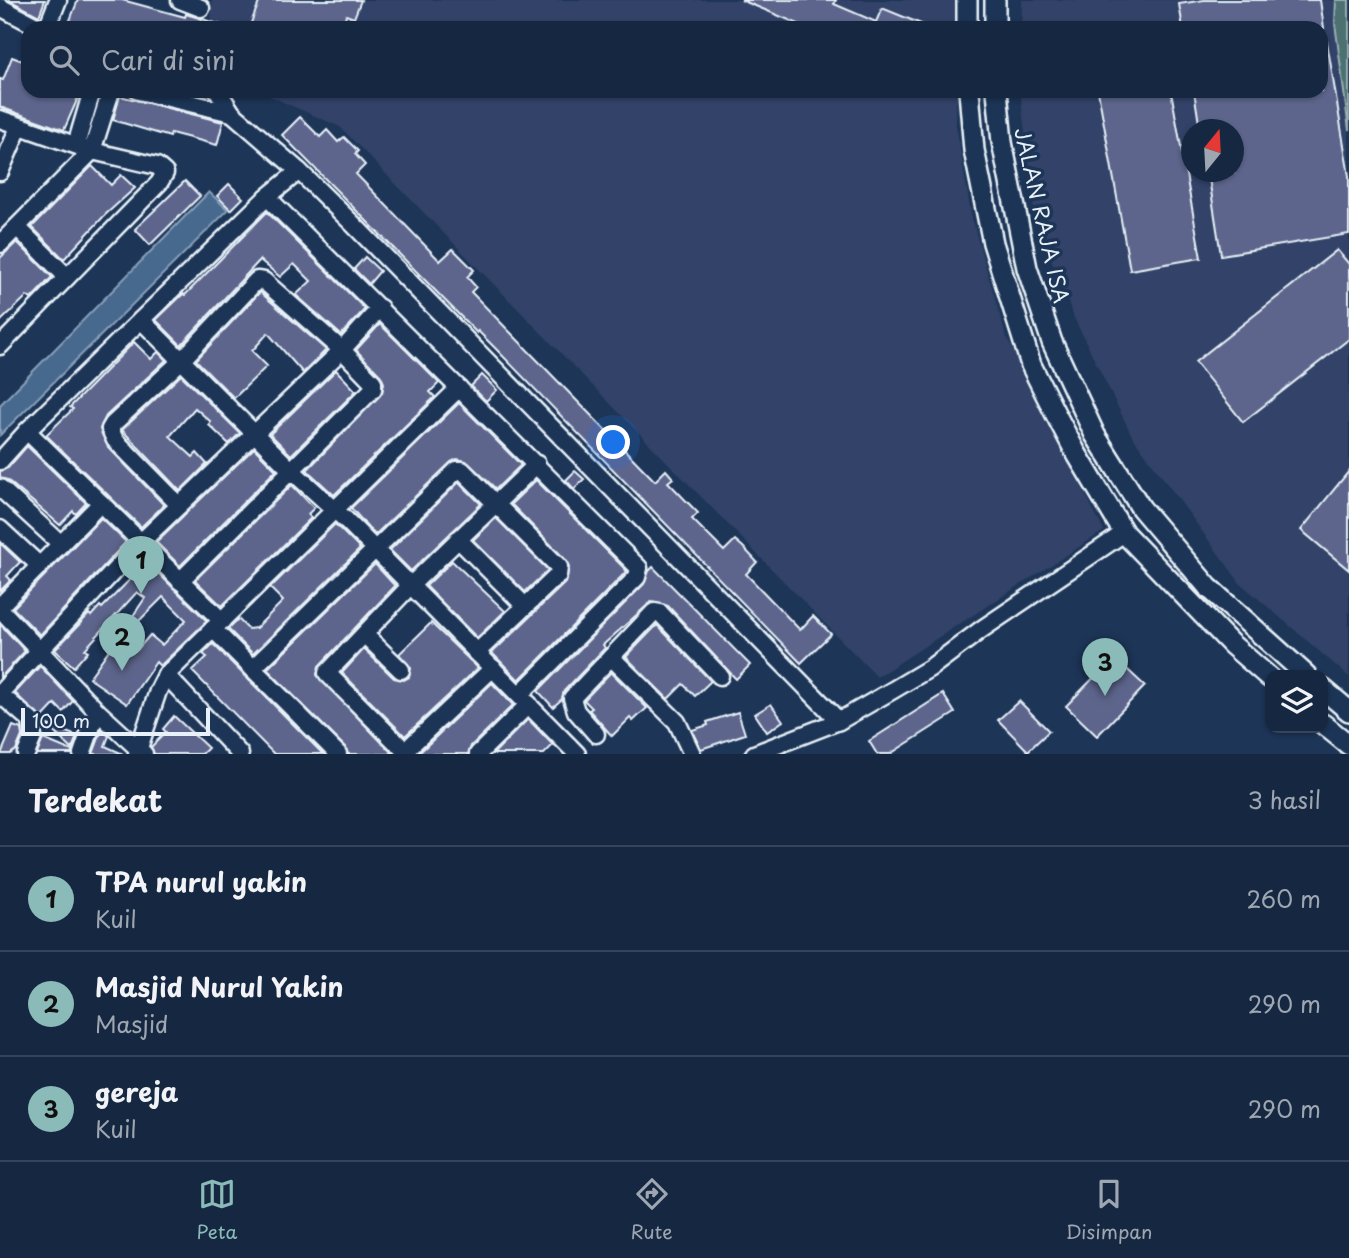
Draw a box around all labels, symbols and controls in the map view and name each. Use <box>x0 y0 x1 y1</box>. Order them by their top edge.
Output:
search box <box>21 21 1328 98</box>
text: Cari di sini <box>101 40 235 79</box>
icon: search <box>45 41 83 79</box>
north arrow <box>1181 119 1244 182</box>
street label: JALAN RAJA ISA <box>1007 124 1079 306</box>
your location <box>596 425 630 459</box>
pin: 1 <box>118 536 164 594</box>
pin: 2 <box>99 613 145 671</box>
pin: 3 <box>1082 638 1128 696</box>
map controls <box>1265 670 1328 733</box>
button: layers <box>1265 670 1328 733</box>
scale bar <box>21 705 210 737</box>
text: 100 m <box>32 706 90 734</box>
text: Terdekat <box>28 777 163 822</box>
text: 3 hasil <box>1248 782 1321 817</box>
text: TPA nurul yakin <box>95 862 307 901</box>
text: 1 <box>46 881 57 916</box>
text: 260 m <box>1246 881 1321 916</box>
text: Kuil <box>95 901 137 936</box>
text: Masjid Nurul Yakin <box>95 967 343 1006</box>
text: 2 <box>43 986 59 1021</box>
text: 290 m <box>1248 986 1321 1021</box>
text: Masjid <box>95 1006 169 1041</box>
text: gereja <box>95 1072 178 1111</box>
text: 3 <box>43 1091 59 1126</box>
text: 290 m <box>1248 1091 1321 1126</box>
text: Kuil <box>95 1111 137 1146</box>
tab: Peta <box>197 1175 237 1245</box>
tab: Rute <box>631 1175 673 1245</box>
tab: Disimpan <box>1066 1175 1152 1245</box>

